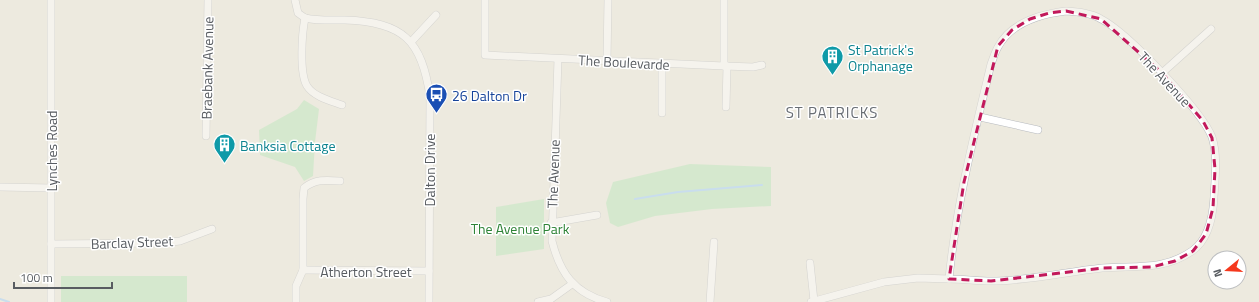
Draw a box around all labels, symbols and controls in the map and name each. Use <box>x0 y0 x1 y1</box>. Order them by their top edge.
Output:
street label: Braebank Avenue <box>196 16 218 120</box>
place label: St Patrick's Orphanage <box>848 39 914 76</box>
building icon: St Patrick's Orphanage <box>819 44 845 77</box>
street label: The Avenue <box>1134 47 1196 111</box>
street label: The Boulevarde <box>578 49 670 75</box>
bus stop icon: 26 Dalton Dr <box>423 82 449 115</box>
place label: 26 Dalton Dr <box>452 85 527 106</box>
district label: ST PATRICKS <box>786 101 878 124</box>
street label: Lynches Road <box>41 111 62 191</box>
building icon: Banksia Cottage <box>211 132 237 165</box>
street label: Dalton Drive <box>419 134 440 206</box>
place label: Banksia Cottage <box>240 135 335 156</box>
street label: The Avenue <box>541 139 565 209</box>
park label: The Avenue Park <box>471 218 570 239</box>
street label: Barclay Street <box>90 230 174 254</box>
north arrow <box>1207 250 1247 290</box>
street label: Atherton Street <box>320 261 412 282</box>
scale bar <box>14 264 112 290</box>
text: N <box>1209 267 1226 279</box>
text: 100 m <box>20 268 53 287</box>

